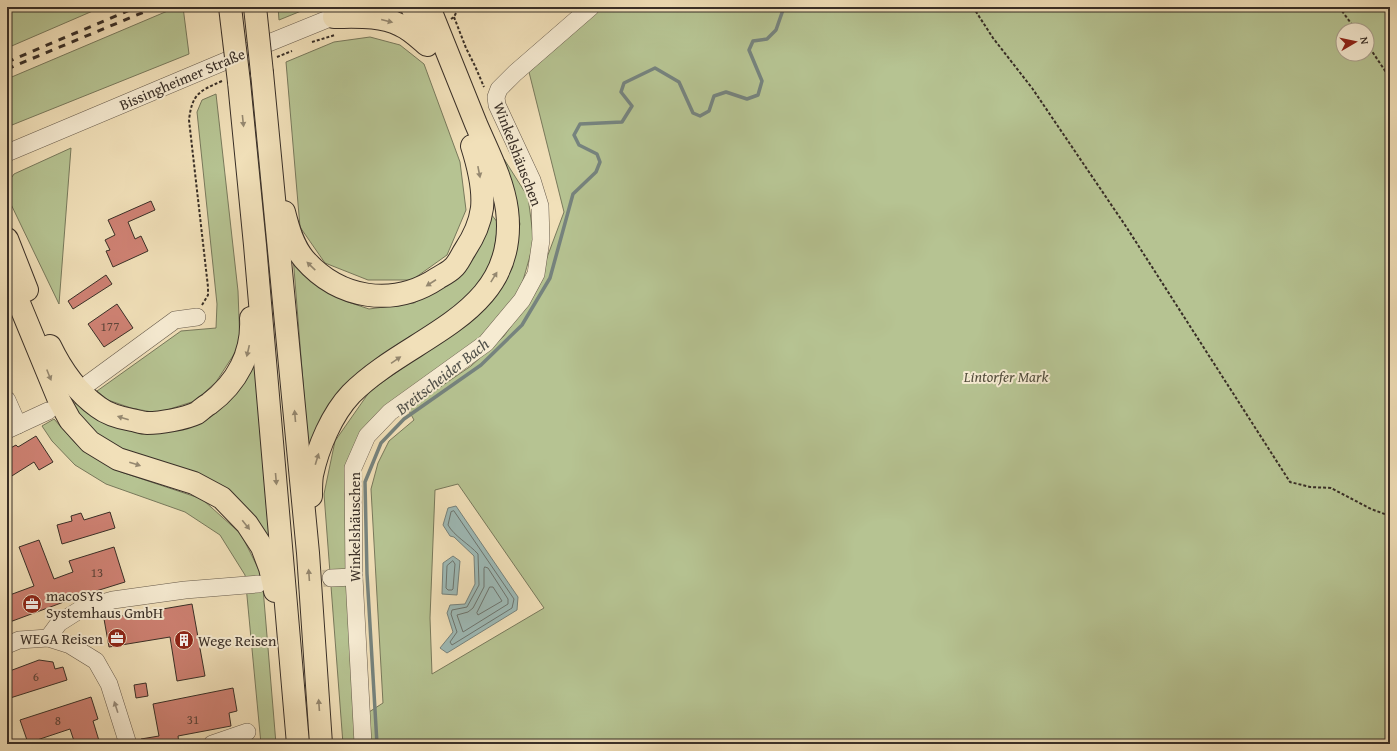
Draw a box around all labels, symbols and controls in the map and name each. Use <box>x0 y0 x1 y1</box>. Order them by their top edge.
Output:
one-way arrow <box>381 18 393 24</box>
north arrow <box>1335 22 1375 62</box>
text: N <box>1356 36 1373 46</box>
street label: Bissingheimer Straße <box>116 43 248 115</box>
street label: Winkelshäuschen <box>489 99 548 210</box>
one-way arrow <box>239 115 246 127</box>
one-way arrow <box>476 166 482 179</box>
one-way arrow <box>306 261 316 271</box>
one-way arrow <box>491 271 498 283</box>
one-way arrow <box>425 279 436 287</box>
house number: 177 <box>101 317 119 336</box>
water label: Breitscheider Bach <box>389 332 494 421</box>
one-way arrow <box>244 345 250 357</box>
one-way arrow <box>391 356 401 364</box>
park label: Lintorfer Mark <box>963 366 1049 387</box>
one-way arrow <box>46 369 52 381</box>
one-way arrow <box>291 410 298 422</box>
one-way arrow <box>116 414 128 420</box>
one-way arrow <box>314 452 320 464</box>
one-way arrow <box>129 461 141 467</box>
street label: Winkelshäuschen <box>344 472 365 582</box>
one-way arrow <box>272 473 279 485</box>
one-way arrow <box>242 519 251 530</box>
house number: 13 <box>91 563 103 582</box>
one-way arrow <box>306 569 313 581</box>
place label: macoSYS Systemhaus GmbH <box>46 585 163 623</box>
office icon: macoSYS Systemhaus GmbH <box>21 593 43 615</box>
office icon: WEGA Reisen <box>106 627 128 649</box>
place label: WEGA Reisen <box>20 628 104 649</box>
building icon: Wege Reisen <box>173 629 195 651</box>
place label: Wege Reisen <box>198 630 277 651</box>
house number: 6 <box>33 667 39 686</box>
one-way arrow <box>315 699 322 711</box>
one-way arrow <box>113 701 119 713</box>
house number: 31 <box>187 710 199 729</box>
house number: 8 <box>55 711 61 730</box>

